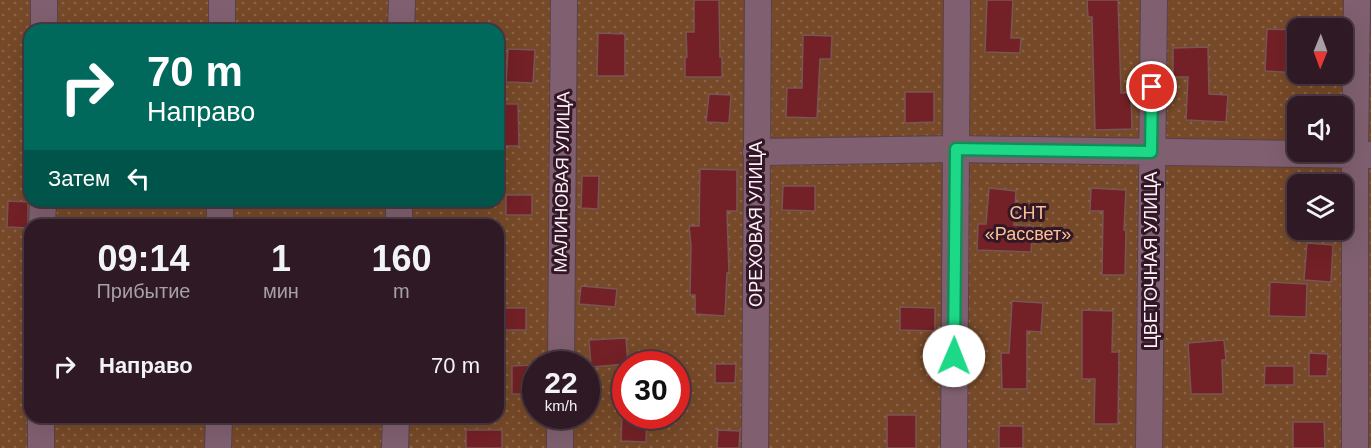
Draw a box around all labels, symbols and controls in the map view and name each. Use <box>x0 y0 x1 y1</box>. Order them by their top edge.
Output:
north arrow <box>1287 18 1353 84</box>
map controls <box>1287 18 1353 240</box>
icon: right <box>48 48 126 126</box>
text: 70 m <box>147 48 243 95</box>
pin <box>1126 61 1177 112</box>
icon: arrive <box>1135 70 1168 103</box>
street label: МАЛИНОВАЯ УЛИЦА <box>550 91 574 273</box>
button: sound <box>1287 96 1353 162</box>
text: Направо <box>147 97 255 127</box>
street label: ОРЕХОВАЯ УЛИЦА <box>746 141 766 307</box>
icon: left <box>122 162 155 195</box>
text: Затем <box>48 166 110 191</box>
street label: ЦВЕТОЧНАЯ УЛИЦА <box>1141 171 1161 349</box>
button: layers <box>1287 174 1353 240</box>
park label: СНТ «Рассвет» <box>985 203 1071 244</box>
text: 09:14 <box>97 238 190 279</box>
text: 1 <box>271 238 291 279</box>
text: 160 <box>371 238 431 279</box>
text: Прибытие <box>96 280 190 302</box>
text: мин <box>263 280 299 302</box>
text: m <box>393 280 410 302</box>
position arrow <box>922 324 986 388</box>
icon: right <box>48 350 81 383</box>
speed limit sign: 30 <box>612 351 690 429</box>
text: Направо <box>99 353 193 378</box>
text: 70 m <box>431 353 480 378</box>
text: 22 <box>544 366 578 399</box>
text: km/h <box>545 397 577 414</box>

